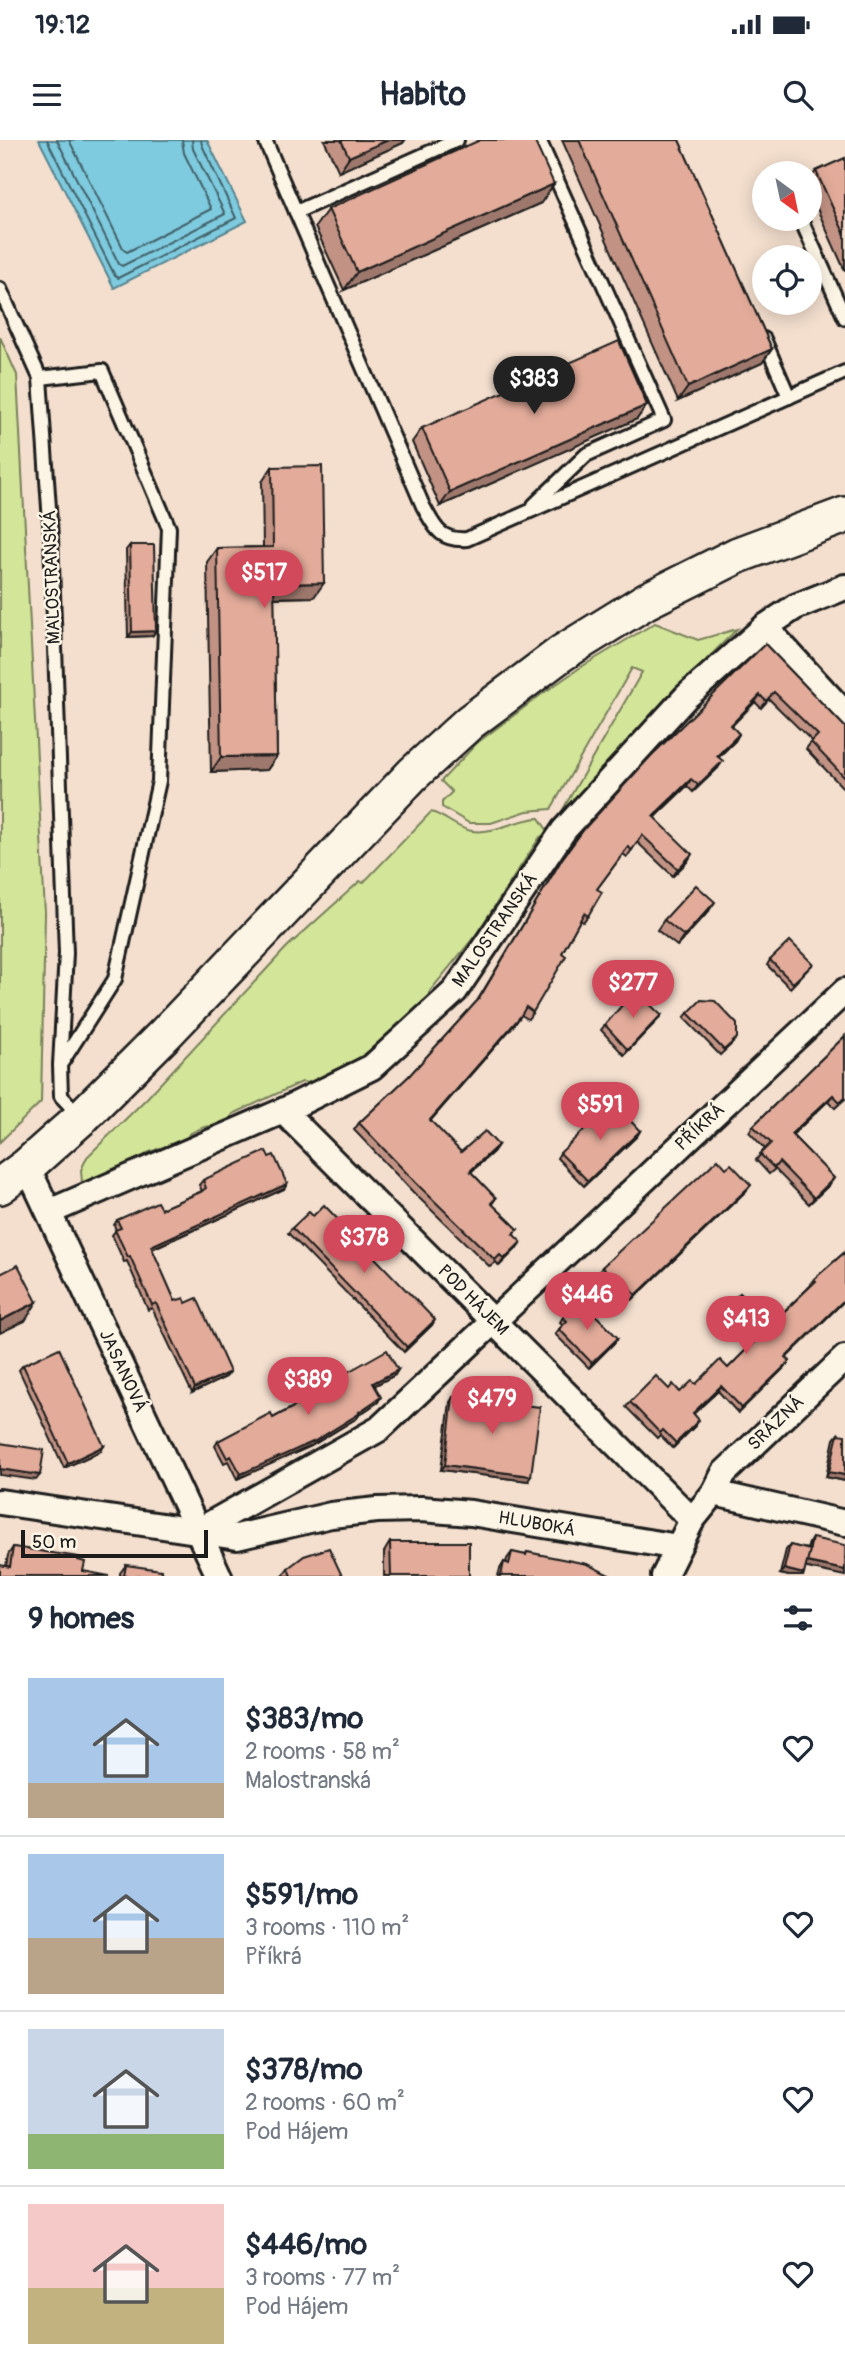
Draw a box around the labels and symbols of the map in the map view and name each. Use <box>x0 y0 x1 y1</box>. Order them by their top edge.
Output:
north arrow <box>752 161 822 231</box>
pin: $383 <box>493 356 575 416</box>
street label: MALOSTRANSKÁ <box>38 509 66 645</box>
pin: $517 <box>223 550 305 610</box>
street label: MALOSTRANSKÁ <box>447 868 543 992</box>
pin: $277 <box>592 960 674 1020</box>
pin: $591 <box>559 1082 641 1142</box>
street label: PŘÍKRÁ <box>670 1098 730 1156</box>
pin: $378 <box>323 1216 405 1275</box>
street label: POD HÁJEM <box>433 1260 513 1340</box>
pin: $446 <box>546 1272 628 1332</box>
pin: $413 <box>705 1296 787 1356</box>
street label: JASANOVÁ <box>94 1326 152 1416</box>
pin: $389 <box>267 1358 349 1417</box>
pin: $479 <box>451 1376 533 1436</box>
street label: SRÁZNÁ <box>743 1391 809 1455</box>
street label: HLUBOKÁ <box>497 1506 577 1542</box>
scale bar <box>21 1527 208 1559</box>

